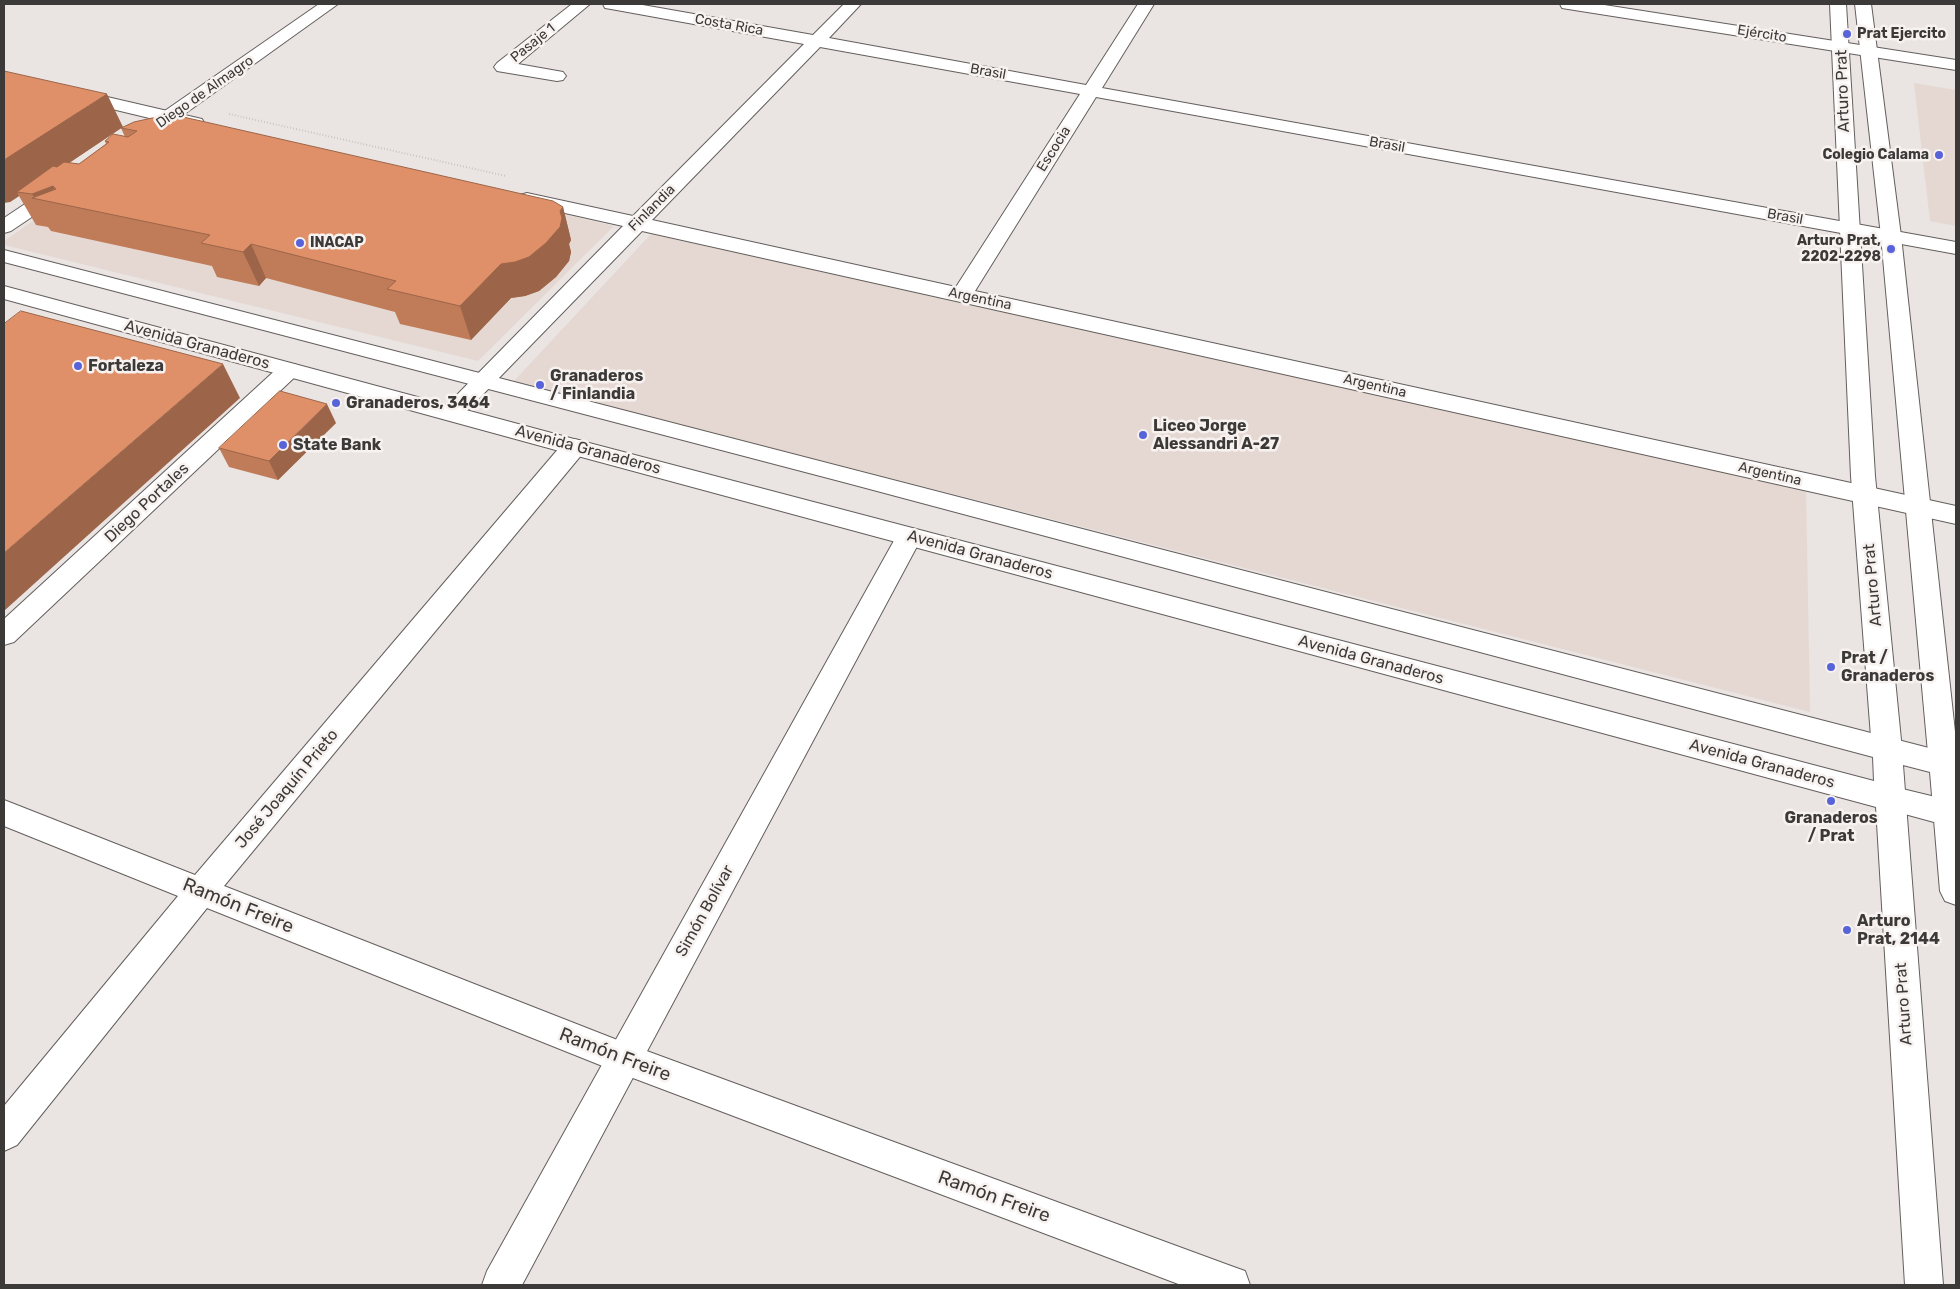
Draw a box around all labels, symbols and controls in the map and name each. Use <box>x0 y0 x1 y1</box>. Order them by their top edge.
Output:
street label: Costa Rica <box>693 11 765 39</box>
street label: Pasaje 1 <box>507 20 559 66</box>
street label: Ejército <box>1736 22 1788 46</box>
place label: Prat Ejercito <box>1857 26 1946 42</box>
marker: Prat Ejercito <box>1841 28 1853 40</box>
street label: Arturo Prat <box>1832 49 1854 133</box>
street label: Diego de Almagro <box>153 52 257 132</box>
street label: Brasil <box>969 61 1007 83</box>
street label: Escocia <box>1034 123 1074 175</box>
street label: Brasil <box>1368 134 1406 156</box>
place label: Colegio Calama <box>1822 147 1929 163</box>
marker: Colegio Calama <box>1933 149 1945 161</box>
street label: Finlandia <box>625 181 679 235</box>
street label: Brasil <box>1766 206 1804 228</box>
place label: Arturo Prat, 2202-2298 <box>1797 233 1881 266</box>
place label: INACAP <box>310 235 364 251</box>
marker: INACAP <box>294 237 306 249</box>
marker: Arturo Prat, 2202-2298 <box>1885 243 1897 255</box>
street label: Argentina <box>947 284 1013 314</box>
street label: Avenida Granaderos <box>122 316 272 374</box>
place label: Fortaleza <box>88 356 164 376</box>
marker: Fortaleza <box>72 360 84 372</box>
place label: Granaderos / Finlandia <box>550 366 643 404</box>
street label: Argentina <box>1342 371 1408 401</box>
marker: Granaderos / Finlandia <box>534 379 546 391</box>
place label: Granaderos, 3464 <box>346 393 490 413</box>
marker: Granaderos, 3464 <box>330 397 342 409</box>
place label: Liceo Jorge Alessandri A-27 <box>1153 416 1279 454</box>
street label: Avenida Granaderos <box>513 421 663 479</box>
marker: Liceo Jorge Alessandri A-27 <box>1137 429 1149 441</box>
place label: State Bank <box>293 435 381 455</box>
marker: State Bank <box>277 439 289 451</box>
street label: Diego Portales <box>101 459 193 547</box>
street label: Argentina <box>1737 459 1803 489</box>
street label: Avenida Granaderos <box>905 526 1055 584</box>
street label: Arturo Prat <box>1860 543 1886 627</box>
street label: Avenida Granaderos <box>1296 631 1446 689</box>
place label: Prat / Granaderos <box>1841 648 1934 686</box>
marker: Prat / Granaderos <box>1825 661 1837 673</box>
street label: José Joaquín Prieto <box>232 725 342 853</box>
street label: Avenida Granaderos <box>1687 735 1837 793</box>
marker: Granaderos / Prat <box>1825 795 1837 807</box>
place label: Granaderos / Prat <box>1784 808 1878 846</box>
street label: Simón Bolívar <box>672 862 738 960</box>
street label: Ramón Freire <box>179 873 297 939</box>
place label: Arturo Prat, 2144 <box>1857 911 1940 949</box>
marker: Arturo Prat, 2144 <box>1841 924 1853 936</box>
street label: Arturo Prat <box>1892 962 1916 1046</box>
street label: Ramón Freire <box>556 1023 674 1087</box>
street label: Ramón Freire <box>935 1166 1053 1228</box>

